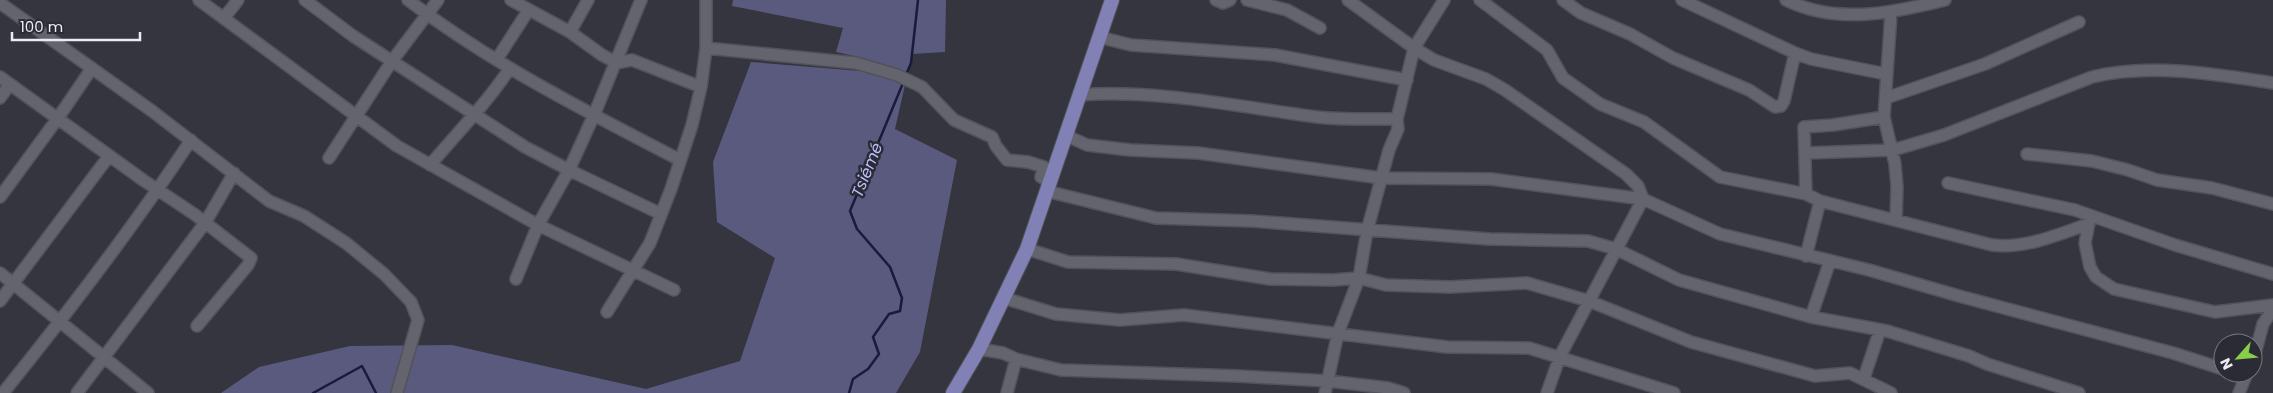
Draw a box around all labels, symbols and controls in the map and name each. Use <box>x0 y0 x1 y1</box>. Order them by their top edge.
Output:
scale bar <box>12 10 140 42</box>
text: 100 m <box>20 16 63 37</box>
water label: Tsiémé <box>846 139 888 201</box>
north arrow <box>2213 333 2263 383</box>
text: N <box>2215 355 2238 373</box>

